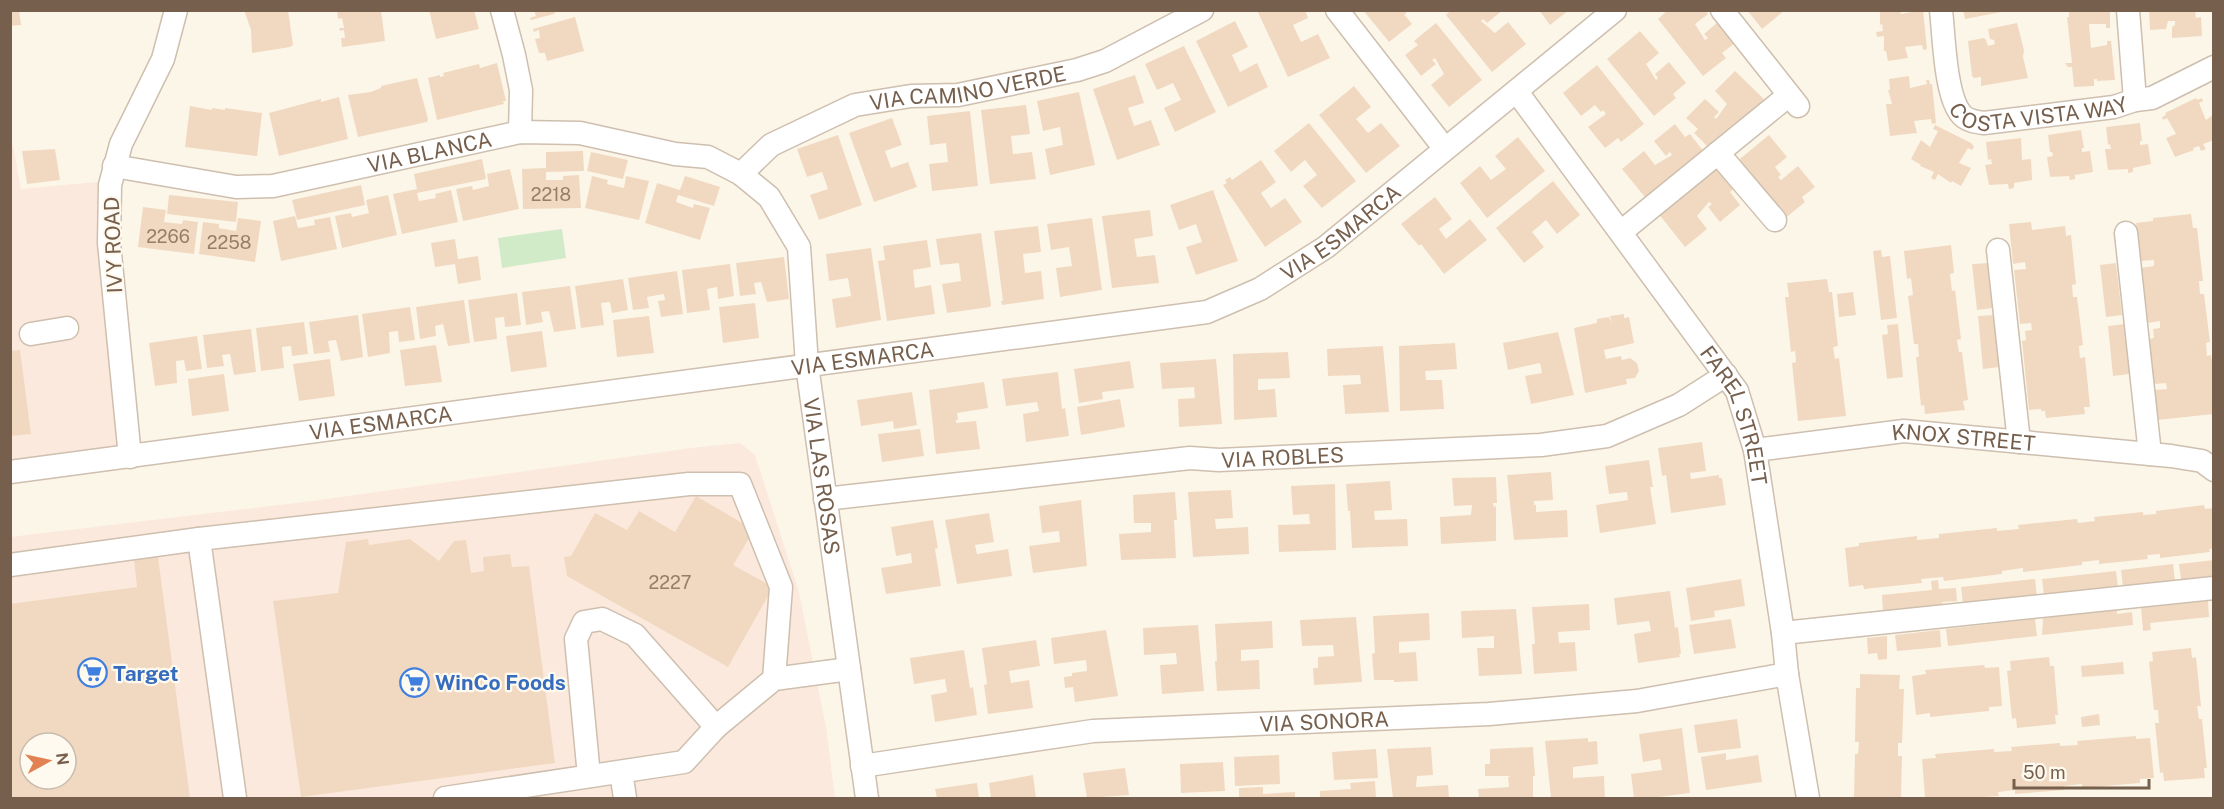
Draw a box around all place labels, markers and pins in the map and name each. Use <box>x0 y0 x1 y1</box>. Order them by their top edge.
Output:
supermarket icon: Target <box>76 657 108 689</box>
place label: Target <box>113 661 178 686</box>
supermarket icon: WinCo Foods <box>398 666 430 698</box>
place label: WinCo Foods <box>435 670 566 695</box>

